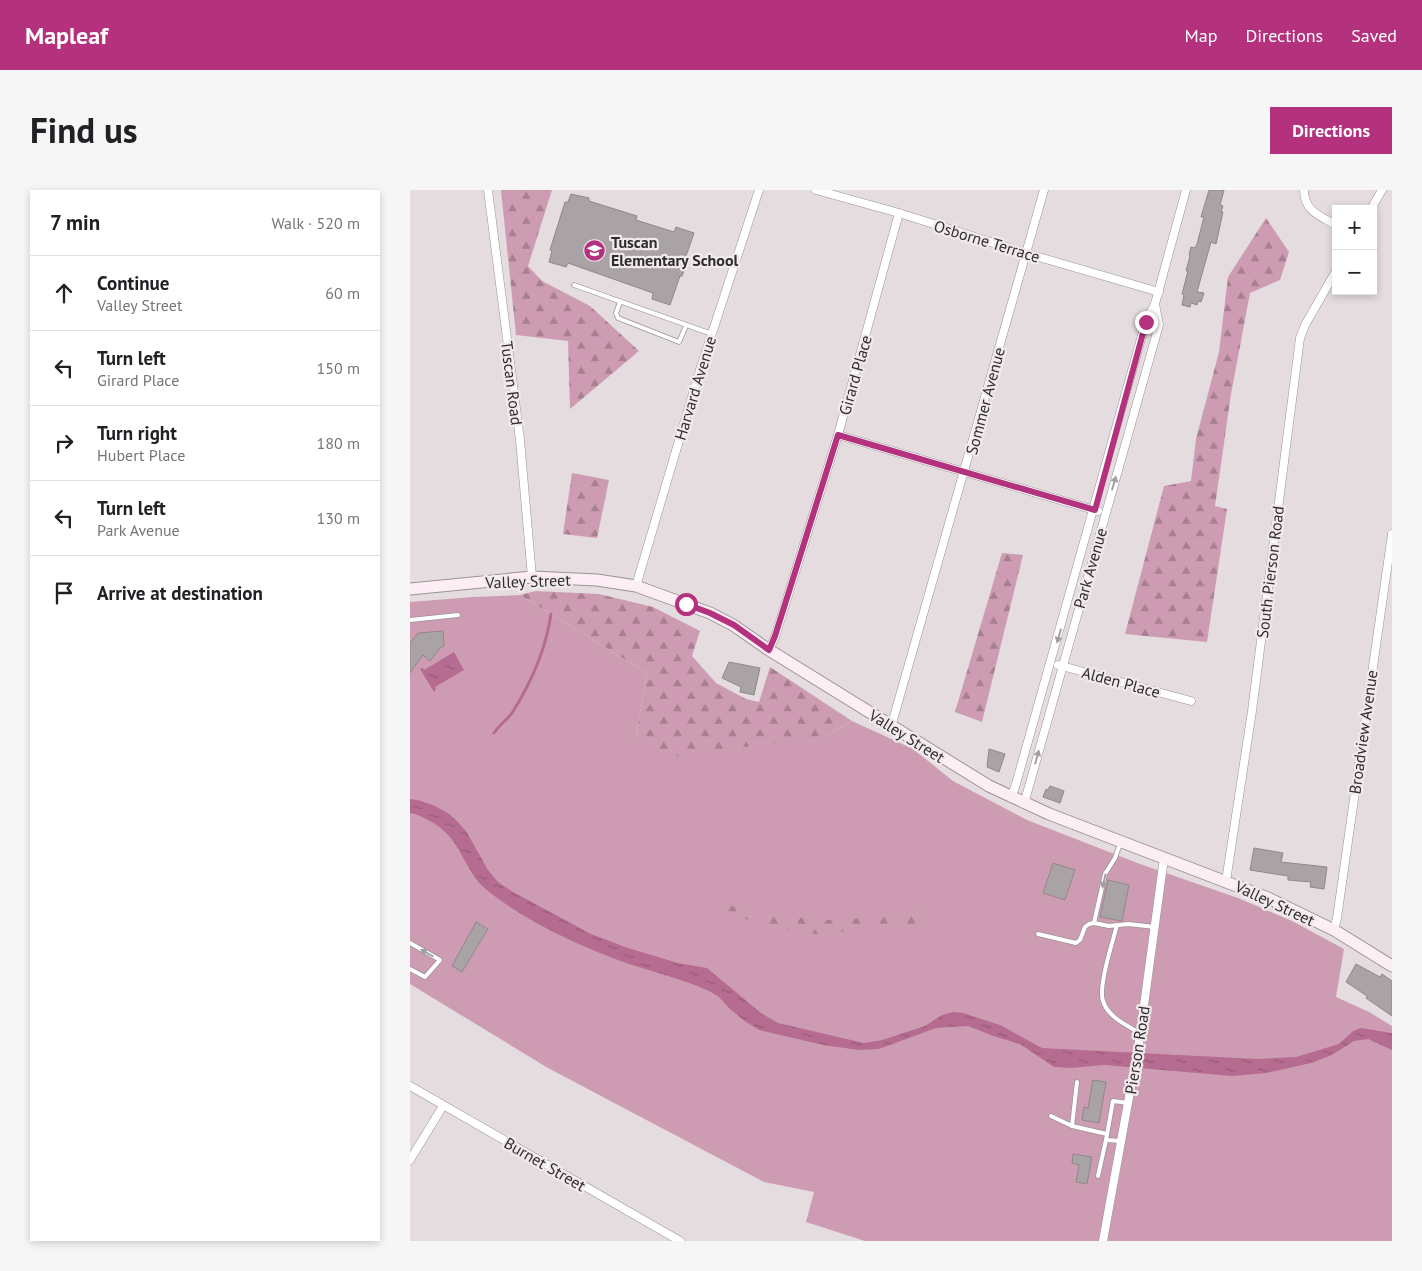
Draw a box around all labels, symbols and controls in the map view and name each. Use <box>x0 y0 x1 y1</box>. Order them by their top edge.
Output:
text: Mapleaf <box>25 20 108 51</box>
text: Map <box>1185 24 1217 47</box>
text: Directions <box>1245 24 1323 47</box>
text: Saved <box>1351 24 1397 47</box>
text: Find us <box>30 107 138 153</box>
button: Directions <box>1270 107 1392 154</box>
map controls <box>1332 205 1377 295</box>
button: + <box>1332 205 1377 250</box>
text: 7 min <box>50 209 100 236</box>
text: Walk · 520 m <box>271 213 360 233</box>
street label: Osborne Terrace <box>932 215 1042 267</box>
place label: Tuscan Elementary School <box>611 232 738 270</box>
school or university icon: Tuscan Elementary School <box>583 239 607 263</box>
button: − <box>1332 250 1377 295</box>
text: Continue <box>97 271 169 295</box>
icon: ahead <box>50 279 78 307</box>
text: 60 m <box>325 283 360 303</box>
text: Valley Street <box>97 295 182 315</box>
route end <box>1135 311 1158 334</box>
street label: Girard Place <box>834 333 876 417</box>
street label: Harvard Avenue <box>670 334 720 442</box>
street label: Tuscan Road <box>497 340 527 426</box>
street label: Sommer Avenue <box>961 345 1009 457</box>
text: Turn left <box>97 346 166 370</box>
icon: left <box>50 354 78 382</box>
text: 150 m <box>317 358 360 378</box>
text: Girard Place <box>97 370 179 390</box>
text: Turn right <box>97 421 177 445</box>
icon: right <box>50 429 78 457</box>
text: 180 m <box>317 433 360 453</box>
text: Hubert Place <box>97 445 185 465</box>
one-way arrow <box>1111 475 1119 490</box>
text: Turn left <box>97 496 166 520</box>
icon: left <box>50 504 78 532</box>
street label: South Pierson Road <box>1252 505 1288 639</box>
text: 130 m <box>317 508 360 528</box>
text: Park Avenue <box>97 520 180 540</box>
street label: Park Avenue <box>1069 526 1111 610</box>
street label: Valley Street <box>484 569 572 593</box>
icon: arrive <box>50 579 78 607</box>
text: Arrive at destination <box>97 581 263 605</box>
route start <box>675 593 698 616</box>
one-way arrow <box>1054 629 1062 644</box>
street label: Alden Place <box>1080 662 1162 702</box>
street label: Broadview Avenue <box>1344 669 1382 795</box>
street label: Valley Street <box>865 704 949 767</box>
one-way arrow <box>1033 749 1041 764</box>
one-way arrow <box>1100 874 1108 889</box>
street label: Valley Street <box>1231 875 1318 930</box>
one-way arrow <box>420 948 434 957</box>
street label: Pierson Road <box>1120 1004 1154 1096</box>
street label: Burnet Street <box>501 1133 590 1196</box>

